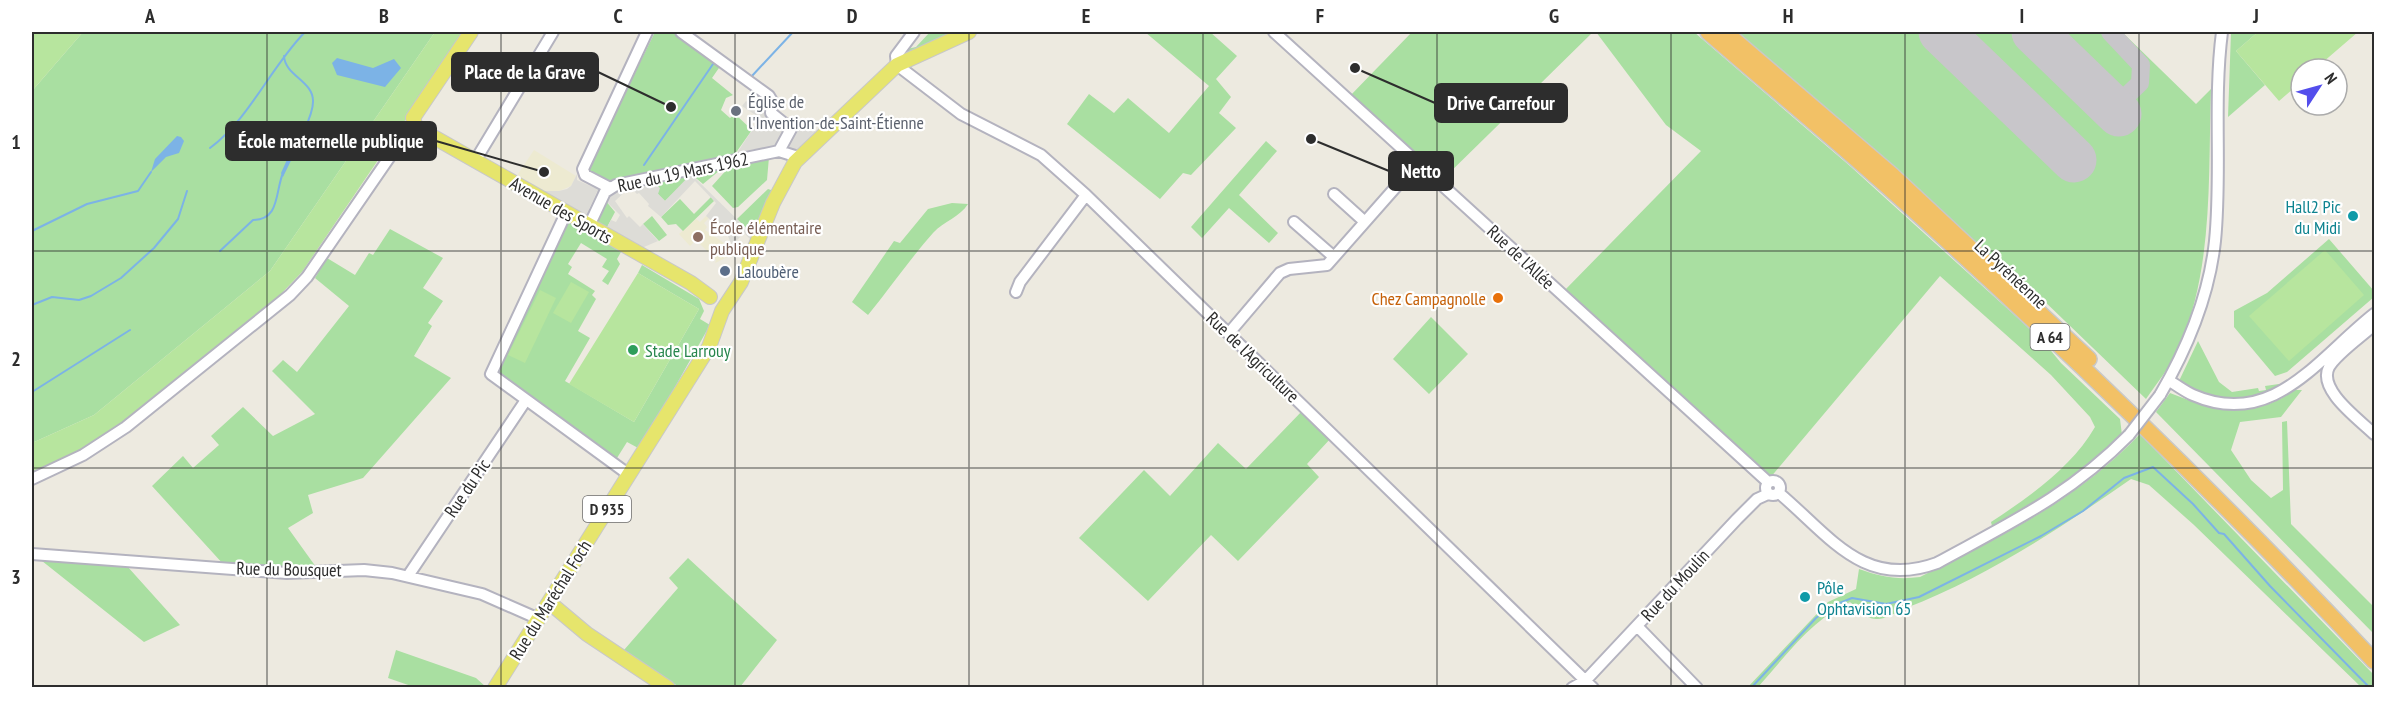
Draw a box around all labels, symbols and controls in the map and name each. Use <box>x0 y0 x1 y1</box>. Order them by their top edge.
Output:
text: A <box>144 3 156 29</box>
text: B <box>379 3 389 29</box>
text: C <box>613 3 623 29</box>
text: D <box>847 3 858 29</box>
text: E <box>1082 3 1090 29</box>
text: F <box>1316 3 1324 29</box>
text: G <box>1549 3 1559 29</box>
text: H <box>1783 3 1793 29</box>
text: I <box>2020 3 2024 29</box>
text: J <box>2252 3 2259 29</box>
callout: Place de la Grave <box>452 53 598 91</box>
north arrow <box>2289 57 2349 117</box>
text: Place de la Grave <box>464 59 586 85</box>
text: N <box>2321 69 2342 88</box>
callout: Drive Carrefour <box>1435 84 1567 122</box>
place label: Église de l'Invention-de-Saint-Étienne <box>748 90 924 134</box>
text: Drive Carrefour <box>1447 90 1555 116</box>
marker: Église de l'Invention-de-Saint-Étienne <box>729 104 743 118</box>
callout: École maternelle publique <box>226 122 436 160</box>
text: École maternelle publique <box>238 128 424 154</box>
text: 1 <box>11 129 21 155</box>
street label: Rue du 19 Mars 1962 <box>616 147 750 197</box>
callout: Netto <box>1389 152 1453 190</box>
text: Netto <box>1401 158 1441 184</box>
street label: Avenue des Sports <box>506 171 616 249</box>
place label: Hall2 Pic du Midi <box>2285 195 2342 239</box>
marker: Hall2 Pic du Midi <box>2346 209 2360 223</box>
place label: École élémentaire publique <box>710 216 822 260</box>
street label: Rue de l'Allée <box>1482 220 1560 294</box>
marker: École élémentaire publique <box>691 230 705 244</box>
street label: La Pyrénéenne <box>1970 234 2052 314</box>
place label: Laloubère <box>737 260 799 283</box>
marker: Laloubère <box>718 264 732 278</box>
place label: Chez Campagnolle <box>1371 287 1486 310</box>
marker: Chez Campagnolle <box>1491 291 1505 305</box>
street label: Rue de l'Agriculture <box>1202 307 1304 407</box>
road number: A 64 <box>2030 324 2070 350</box>
place label: Stade Larrouy <box>645 339 731 362</box>
marker: Stade Larrouy <box>626 343 640 357</box>
text: 2 <box>11 346 21 372</box>
street label: Rue du Pic <box>439 454 495 522</box>
road number: D 935 <box>583 496 631 522</box>
street label: Rue du Maréchal Foch <box>504 536 596 664</box>
street label: Rue du Moulin <box>1636 544 1714 626</box>
street label: Rue du Bousquet <box>236 557 342 581</box>
text: 3 <box>11 564 21 590</box>
place label: Pôle Ophtavision 65 <box>1817 576 1911 620</box>
marker: Pôle Ophtavision 65 <box>1798 590 1812 604</box>

